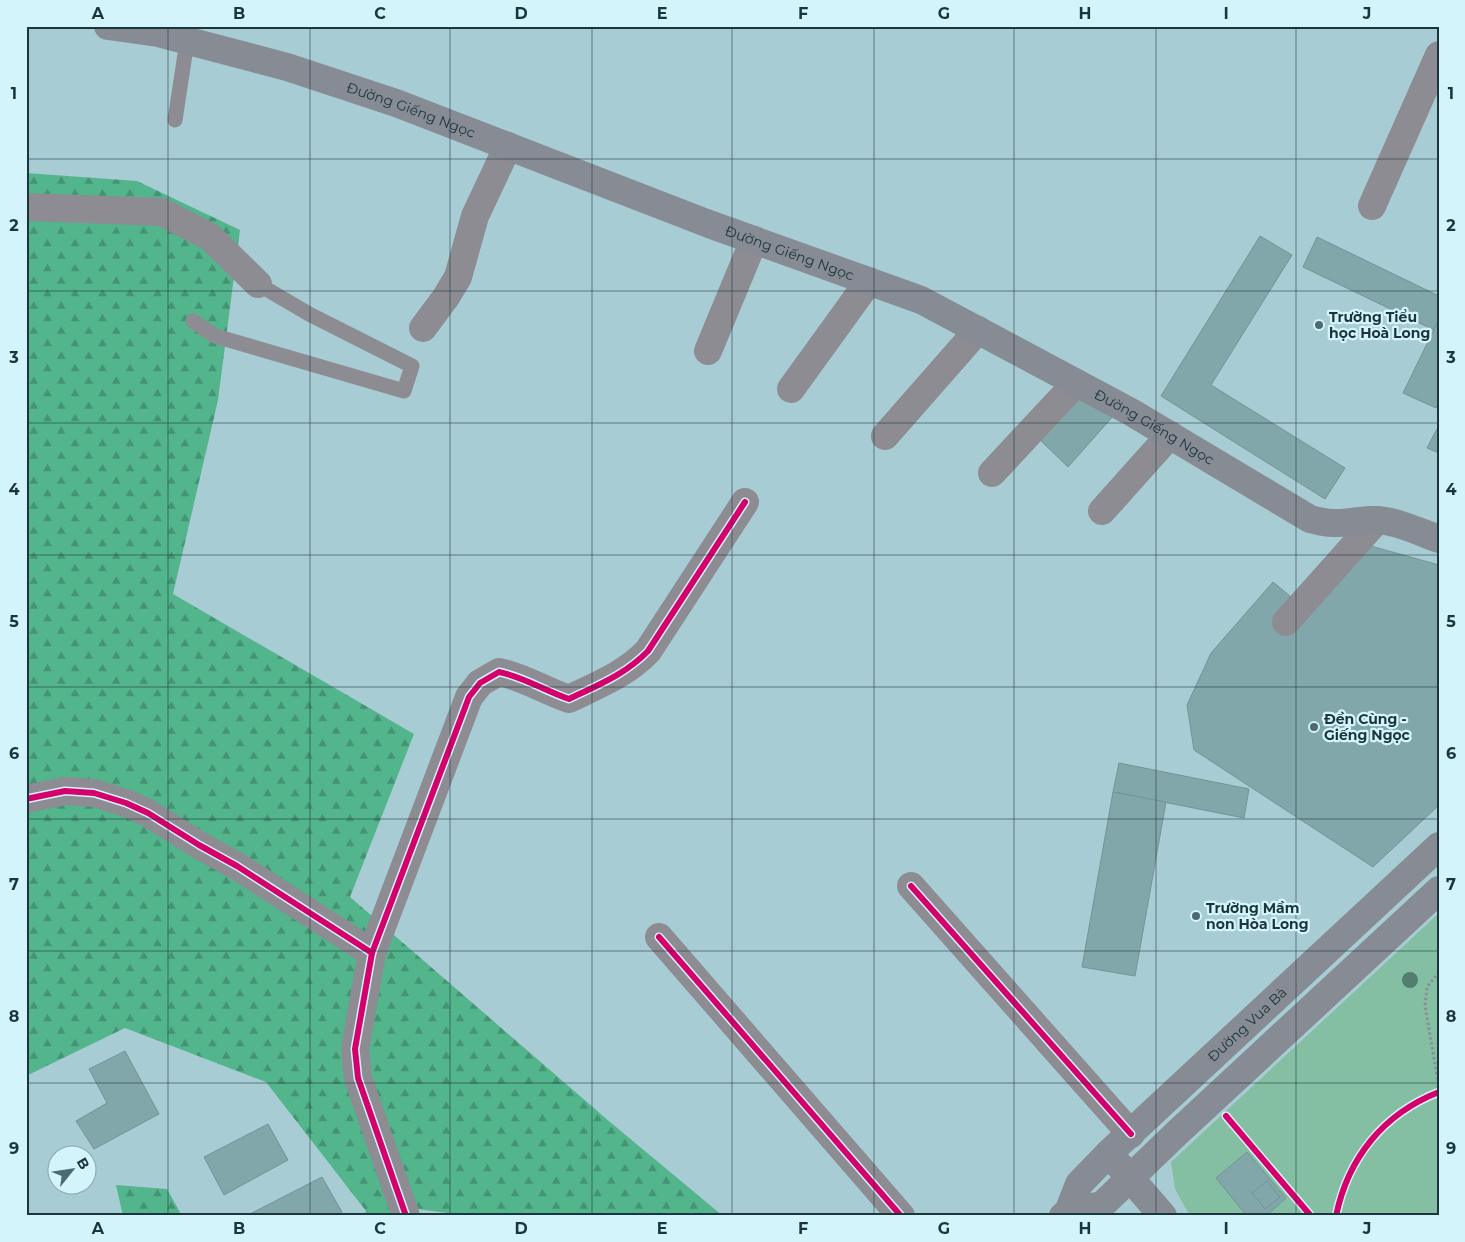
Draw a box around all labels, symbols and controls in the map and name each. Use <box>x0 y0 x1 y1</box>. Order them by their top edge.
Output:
text: A <box>91 4 105 23</box>
text: B <box>233 4 245 23</box>
text: C <box>374 4 386 23</box>
text: D <box>514 4 528 23</box>
text: E <box>657 4 667 23</box>
text: F <box>798 4 808 23</box>
text: G <box>938 4 950 23</box>
text: H <box>1079 4 1091 23</box>
text: I <box>1223 4 1229 23</box>
text: J <box>1362 4 1371 23</box>
street label: Đường Giếng Ngọc <box>344 78 478 142</box>
text: 1 <box>11 84 17 103</box>
text: 1 <box>1448 84 1454 103</box>
text: 2 <box>9 216 19 235</box>
text: 2 <box>1446 216 1456 235</box>
street label: Đường Giếng Ngọc <box>723 222 857 284</box>
place label: Trường Tiểu học Hoà Long <box>1329 308 1430 342</box>
marker: Trường Tiểu học Hoà Long <box>1313 319 1325 331</box>
text: 3 <box>8 348 19 367</box>
text: 3 <box>1445 348 1456 367</box>
street label: Đường Giếng Ngọc <box>1091 385 1218 469</box>
text: 4 <box>8 480 20 499</box>
text: 4 <box>1445 480 1457 499</box>
text: 5 <box>9 612 19 631</box>
text: 5 <box>1446 612 1456 631</box>
place label: Đền Cùng - Giếng Ngọc <box>1324 710 1411 744</box>
marker: Đền Cùng - Giếng Ngọc <box>1308 721 1320 733</box>
text: 6 <box>9 744 19 763</box>
text: 6 <box>1446 744 1456 763</box>
text: 7 <box>9 875 19 894</box>
text: 7 <box>1446 875 1456 894</box>
place label: Trường Mầm non Hòa Long <box>1206 899 1309 933</box>
marker: Trường Mầm non Hòa Long <box>1190 910 1202 922</box>
street label: Đường Vua Bà <box>1204 983 1291 1066</box>
text: 8 <box>9 1007 19 1026</box>
text: 8 <box>1446 1007 1456 1026</box>
text: 9 <box>9 1139 19 1158</box>
text: 9 <box>1446 1139 1456 1158</box>
north arrow <box>48 1144 98 1194</box>
text: B <box>73 1154 94 1173</box>
text: A <box>91 1219 105 1238</box>
text: B <box>233 1219 245 1238</box>
text: C <box>374 1219 386 1238</box>
text: D <box>514 1219 528 1238</box>
text: E <box>657 1219 667 1238</box>
text: F <box>798 1219 808 1238</box>
text: G <box>938 1219 950 1238</box>
text: H <box>1079 1219 1091 1238</box>
text: I <box>1223 1219 1229 1238</box>
text: J <box>1362 1219 1371 1238</box>

